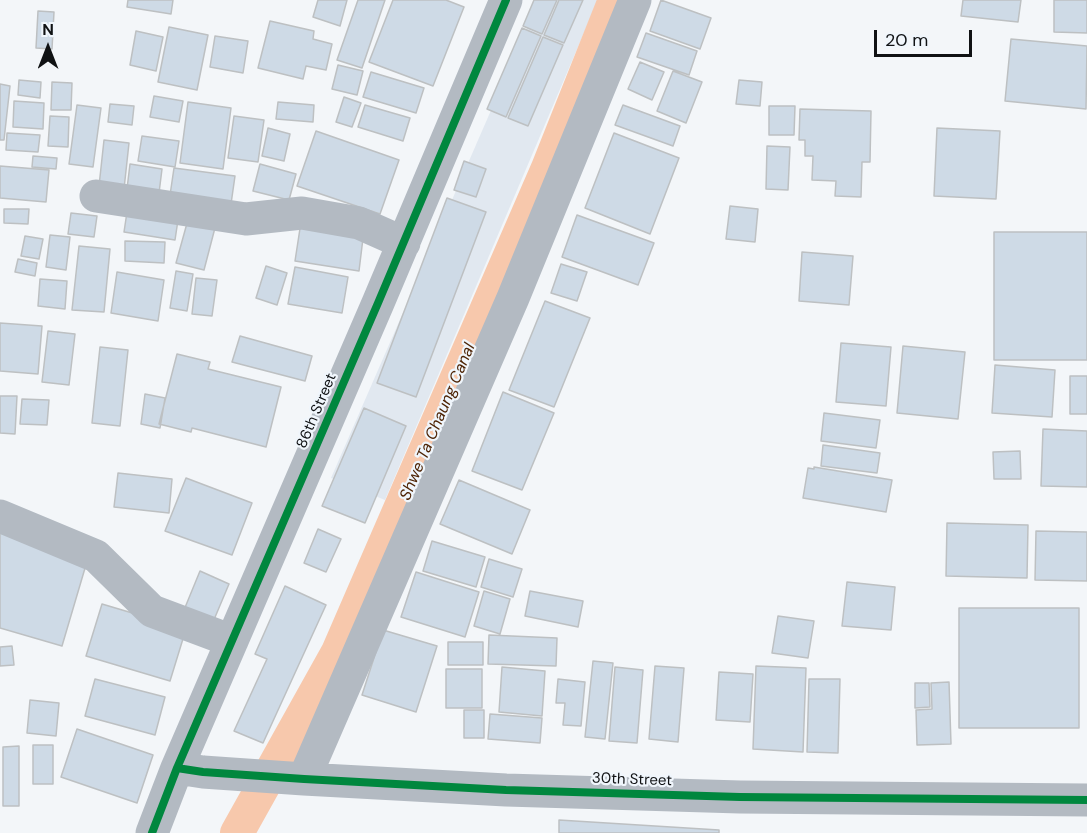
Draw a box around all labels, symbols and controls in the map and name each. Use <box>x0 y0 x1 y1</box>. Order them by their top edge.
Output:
north arrow <box>18 18 78 78</box>
scale bar <box>877 18 974 56</box>
text: N <box>42 19 54 40</box>
text: 20 m <box>885 28 928 52</box>
water label: Shwe Ta Chaung Canal <box>396 341 480 503</box>
street label: 86th Street <box>293 371 341 451</box>
street label: 30th Street <box>592 770 672 790</box>

